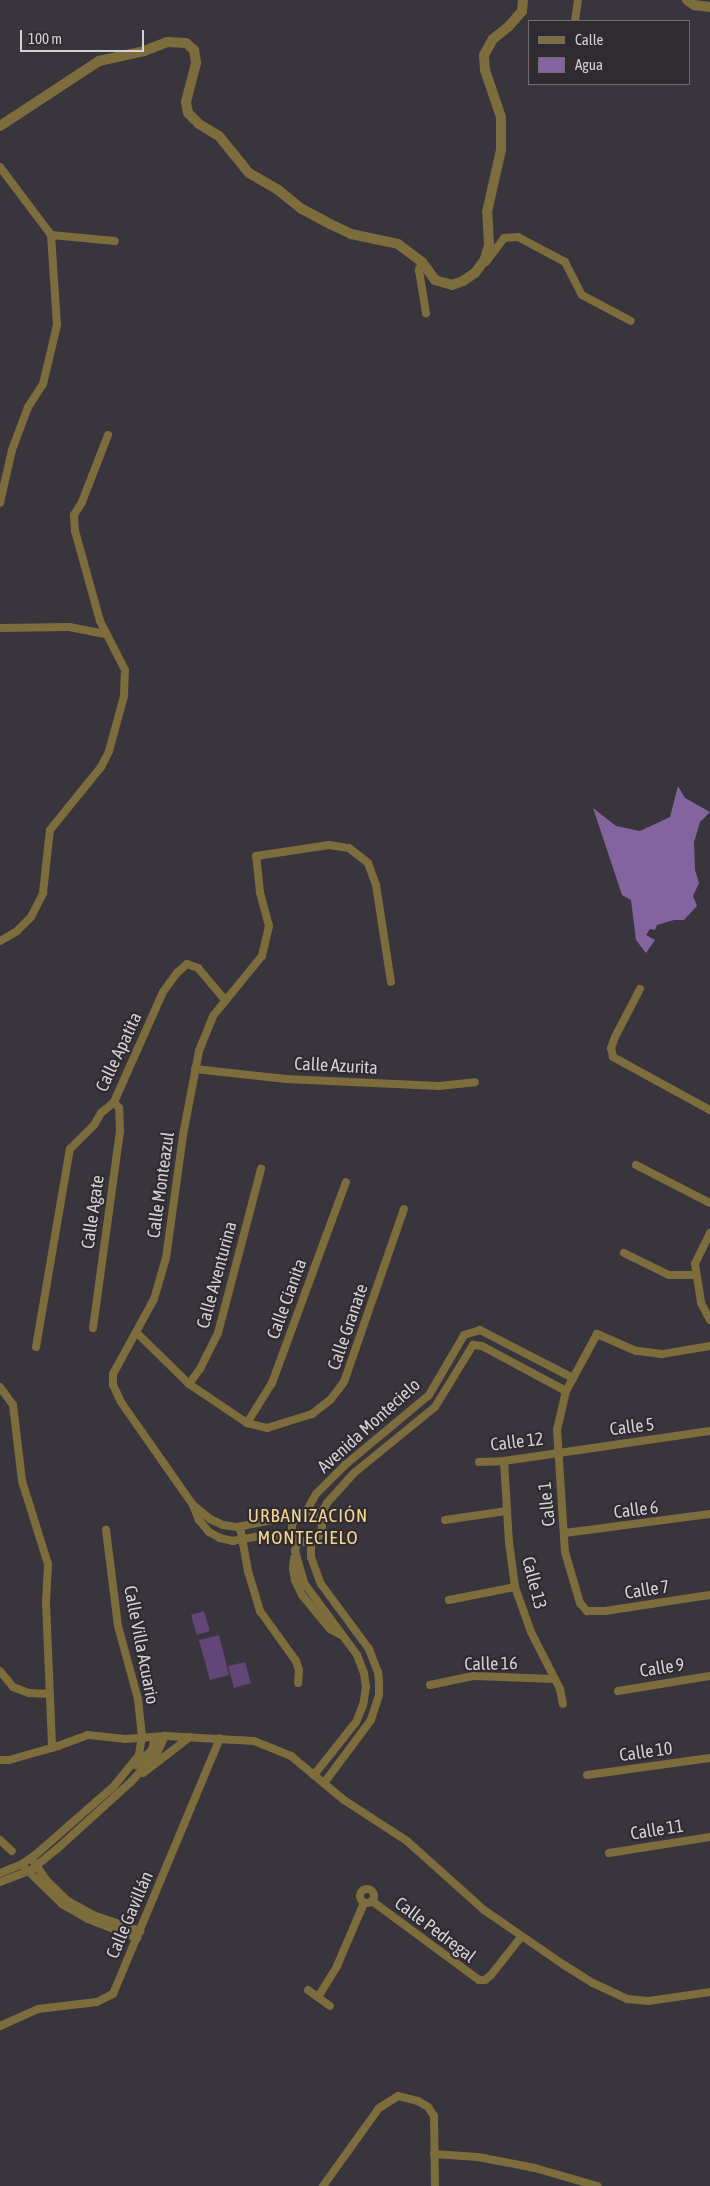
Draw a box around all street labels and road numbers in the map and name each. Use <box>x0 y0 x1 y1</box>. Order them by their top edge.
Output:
street label: Calle Apatita <box>91 1009 147 1095</box>
street label: Calle Azurita <box>294 1053 378 1079</box>
street label: Calle Monteazul <box>143 1130 179 1240</box>
street label: Calle Agate <box>77 1174 109 1250</box>
street label: Calle Aventurina <box>192 1219 242 1331</box>
street label: Calle Cianita <box>263 1256 311 1342</box>
street label: Calle Granate <box>323 1281 373 1373</box>
street label: Avenida Montecielo <box>313 1374 425 1478</box>
street label: Calle 5 <box>608 1414 656 1440</box>
street label: Calle 12 <box>489 1428 545 1456</box>
street label: Calle 1 <box>534 1481 560 1527</box>
street label: Calle 6 <box>612 1497 660 1523</box>
street label: Calle 13 <box>517 1554 551 1612</box>
street label: Calle 7 <box>623 1576 671 1604</box>
street label: Calle Villa Acuario <box>119 1584 163 1706</box>
street label: Calle 16 <box>464 1653 518 1675</box>
street label: Calle 9 <box>638 1654 686 1682</box>
street label: Calle 10 <box>618 1738 674 1766</box>
street label: Calle 11 <box>629 1815 685 1845</box>
street label: Calle Gavillán <box>102 1868 158 1962</box>
street label: Calle Pedregal <box>390 1893 480 1967</box>

